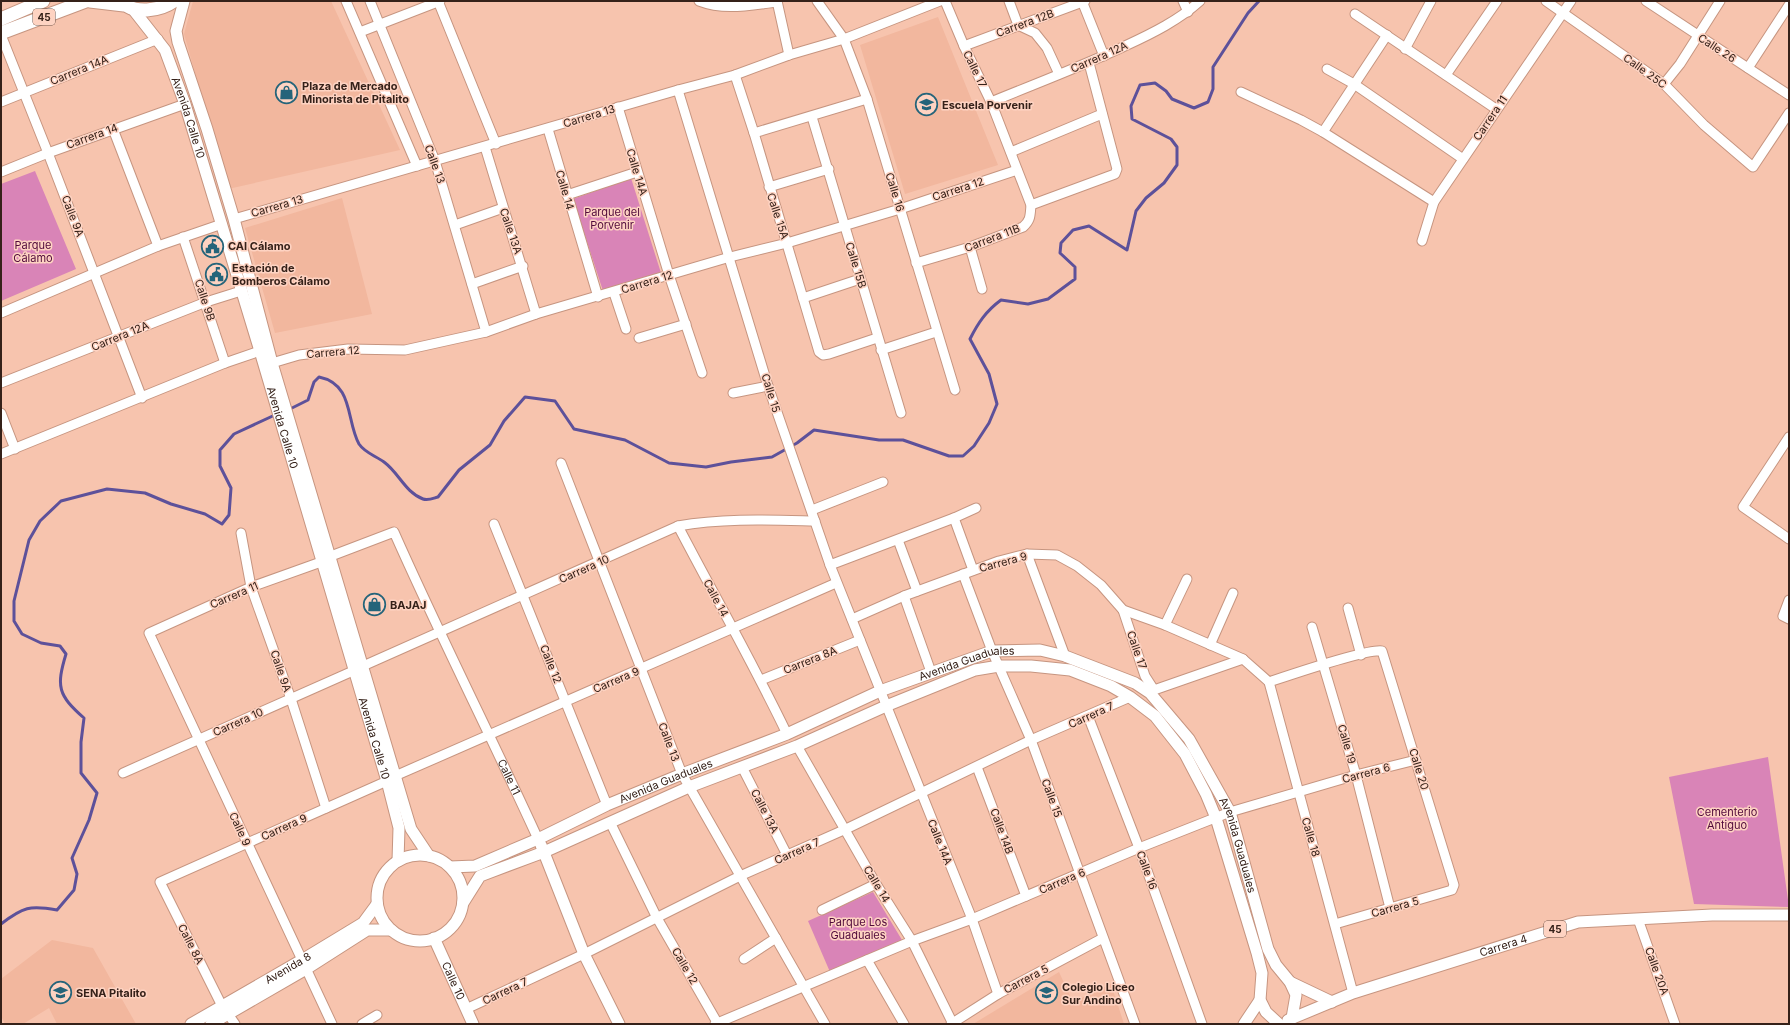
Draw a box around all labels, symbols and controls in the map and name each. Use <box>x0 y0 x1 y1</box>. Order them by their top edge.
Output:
street label: Carrera 12B <box>994 6 1056 40</box>
road number: 45 <box>33 9 55 25</box>
street label: Calle 26 <box>1695 31 1739 66</box>
street label: Carrera 12A <box>1068 38 1130 76</box>
street label: Calle 17 <box>960 48 990 90</box>
street label: Calle 25C <box>1620 50 1670 92</box>
street label: Carrera 14A <box>48 52 111 88</box>
street label: Avenida Calle 10 <box>169 75 208 160</box>
shop icon: Plaza de Mercado Minorista de Pitalito <box>274 79 300 105</box>
place label: Plaza de Mercado Minorista de Pitalito <box>302 79 409 106</box>
school or university icon: Escuela Porvenir <box>913 92 939 118</box>
street label: Carrera 11 <box>1470 93 1510 143</box>
place label: Escuela Porvenir <box>942 98 1033 112</box>
street label: Carrera 13 <box>561 101 617 131</box>
street label: Carrera 14 <box>64 120 120 152</box>
street label: Calle 13 <box>422 143 449 186</box>
street label: Calle 14A <box>623 147 651 197</box>
street label: Calle 14 <box>553 169 577 211</box>
street label: Calle 16 <box>882 171 908 214</box>
street label: Carrera 12 <box>930 174 986 204</box>
street label: Calle 15A <box>764 191 792 241</box>
street label: Carrera 13 <box>249 192 305 220</box>
street label: Calle 9A <box>59 193 87 239</box>
park label: Parque del Porvenir <box>584 205 640 232</box>
street label: Calle 13A <box>497 206 526 256</box>
street label: Carrera 11B <box>962 221 1022 255</box>
public building icon: CAI Cálamo <box>199 233 225 259</box>
park label: Parque Cálamo <box>13 238 53 265</box>
place label: CAI Cálamo <box>228 239 291 253</box>
street label: Calle 15B <box>842 240 870 290</box>
public building icon: Estación de Bomberos Cálamo <box>204 261 230 287</box>
place label: Estación de Bomberos Cálamo <box>232 261 330 288</box>
street label: Carrera 12 <box>619 267 675 297</box>
street label: Calle 9B <box>192 277 218 323</box>
street label: Carrera 12A <box>89 318 151 354</box>
street label: Carrera 12 <box>306 343 360 361</box>
street label: Calle 15 <box>758 372 784 415</box>
street label: Avenida Calle 10 <box>264 385 301 470</box>
street label: Carrera 9 <box>977 549 1029 575</box>
street label: Carrera 10 <box>557 552 611 586</box>
street label: Calle 14 <box>700 577 732 619</box>
street label: Carrera 11 <box>208 579 260 611</box>
shop icon: BAJAJ <box>361 592 387 618</box>
place label: BAJAJ <box>390 598 426 612</box>
street label: Calle 17 <box>1124 629 1150 671</box>
street label: Calle 12 <box>537 643 565 685</box>
street label: Carrera 8A <box>781 643 839 677</box>
street label: Avenida Guaduales <box>917 644 1015 684</box>
street label: Calle 9A <box>267 648 295 694</box>
street label: Carrera 9 <box>591 664 642 696</box>
street label: Avenida Calle 10 <box>356 696 393 781</box>
street label: Carrera 7 <box>1066 699 1116 731</box>
street label: Carrera 10 <box>211 705 265 739</box>
street label: Calle 13 <box>655 721 683 764</box>
street label: Calle 19 <box>1335 723 1359 765</box>
street label: Calle 20 <box>1406 747 1432 792</box>
street label: Avenida Guaduales <box>617 756 715 806</box>
street label: Calle 11 <box>495 757 524 797</box>
street label: Carrera 6 <box>1340 760 1392 786</box>
street label: Calle 15 <box>1039 777 1066 820</box>
street label: Calle 13A <box>748 786 782 836</box>
street label: Avenida Guaduales <box>1216 795 1259 895</box>
park label: Cementerio Antiguo <box>1697 805 1758 832</box>
street label: Calle 14B <box>987 806 1017 856</box>
street label: Calle 9 <box>226 810 254 848</box>
street label: Carrera 9 <box>259 811 309 843</box>
street label: Calle 18 <box>1299 816 1323 858</box>
street label: Calle 14A <box>924 817 956 867</box>
street label: Carrera 7 <box>772 835 822 867</box>
street label: Calle 16 <box>1134 849 1161 892</box>
street label: Calle 14 <box>861 863 893 905</box>
street label: Carrera 6 <box>1037 865 1088 897</box>
street label: Carrera 5 <box>1370 893 1421 920</box>
park label: Parque Los Guaduales <box>829 915 887 942</box>
street label: Calle 8A <box>175 921 207 967</box>
road number: 45 <box>1544 921 1566 937</box>
street label: Carrera 4 <box>1478 931 1529 960</box>
street label: Calle 12 <box>669 945 701 987</box>
street label: Calle 20A <box>1642 945 1672 997</box>
street label: Avenida 8 <box>262 949 314 987</box>
street label: Calle 10 <box>439 959 468 1002</box>
street label: Carrera 5 <box>1001 961 1051 997</box>
street label: Carrera 7 <box>480 974 530 1008</box>
school or university icon: SENA Pitalito <box>47 980 73 1006</box>
school or university icon: Colegio Liceo Sur Andino <box>1033 980 1059 1006</box>
place label: Colegio Liceo Sur Andino <box>1062 980 1135 1007</box>
place label: SENA Pitalito <box>76 986 147 1000</box>

